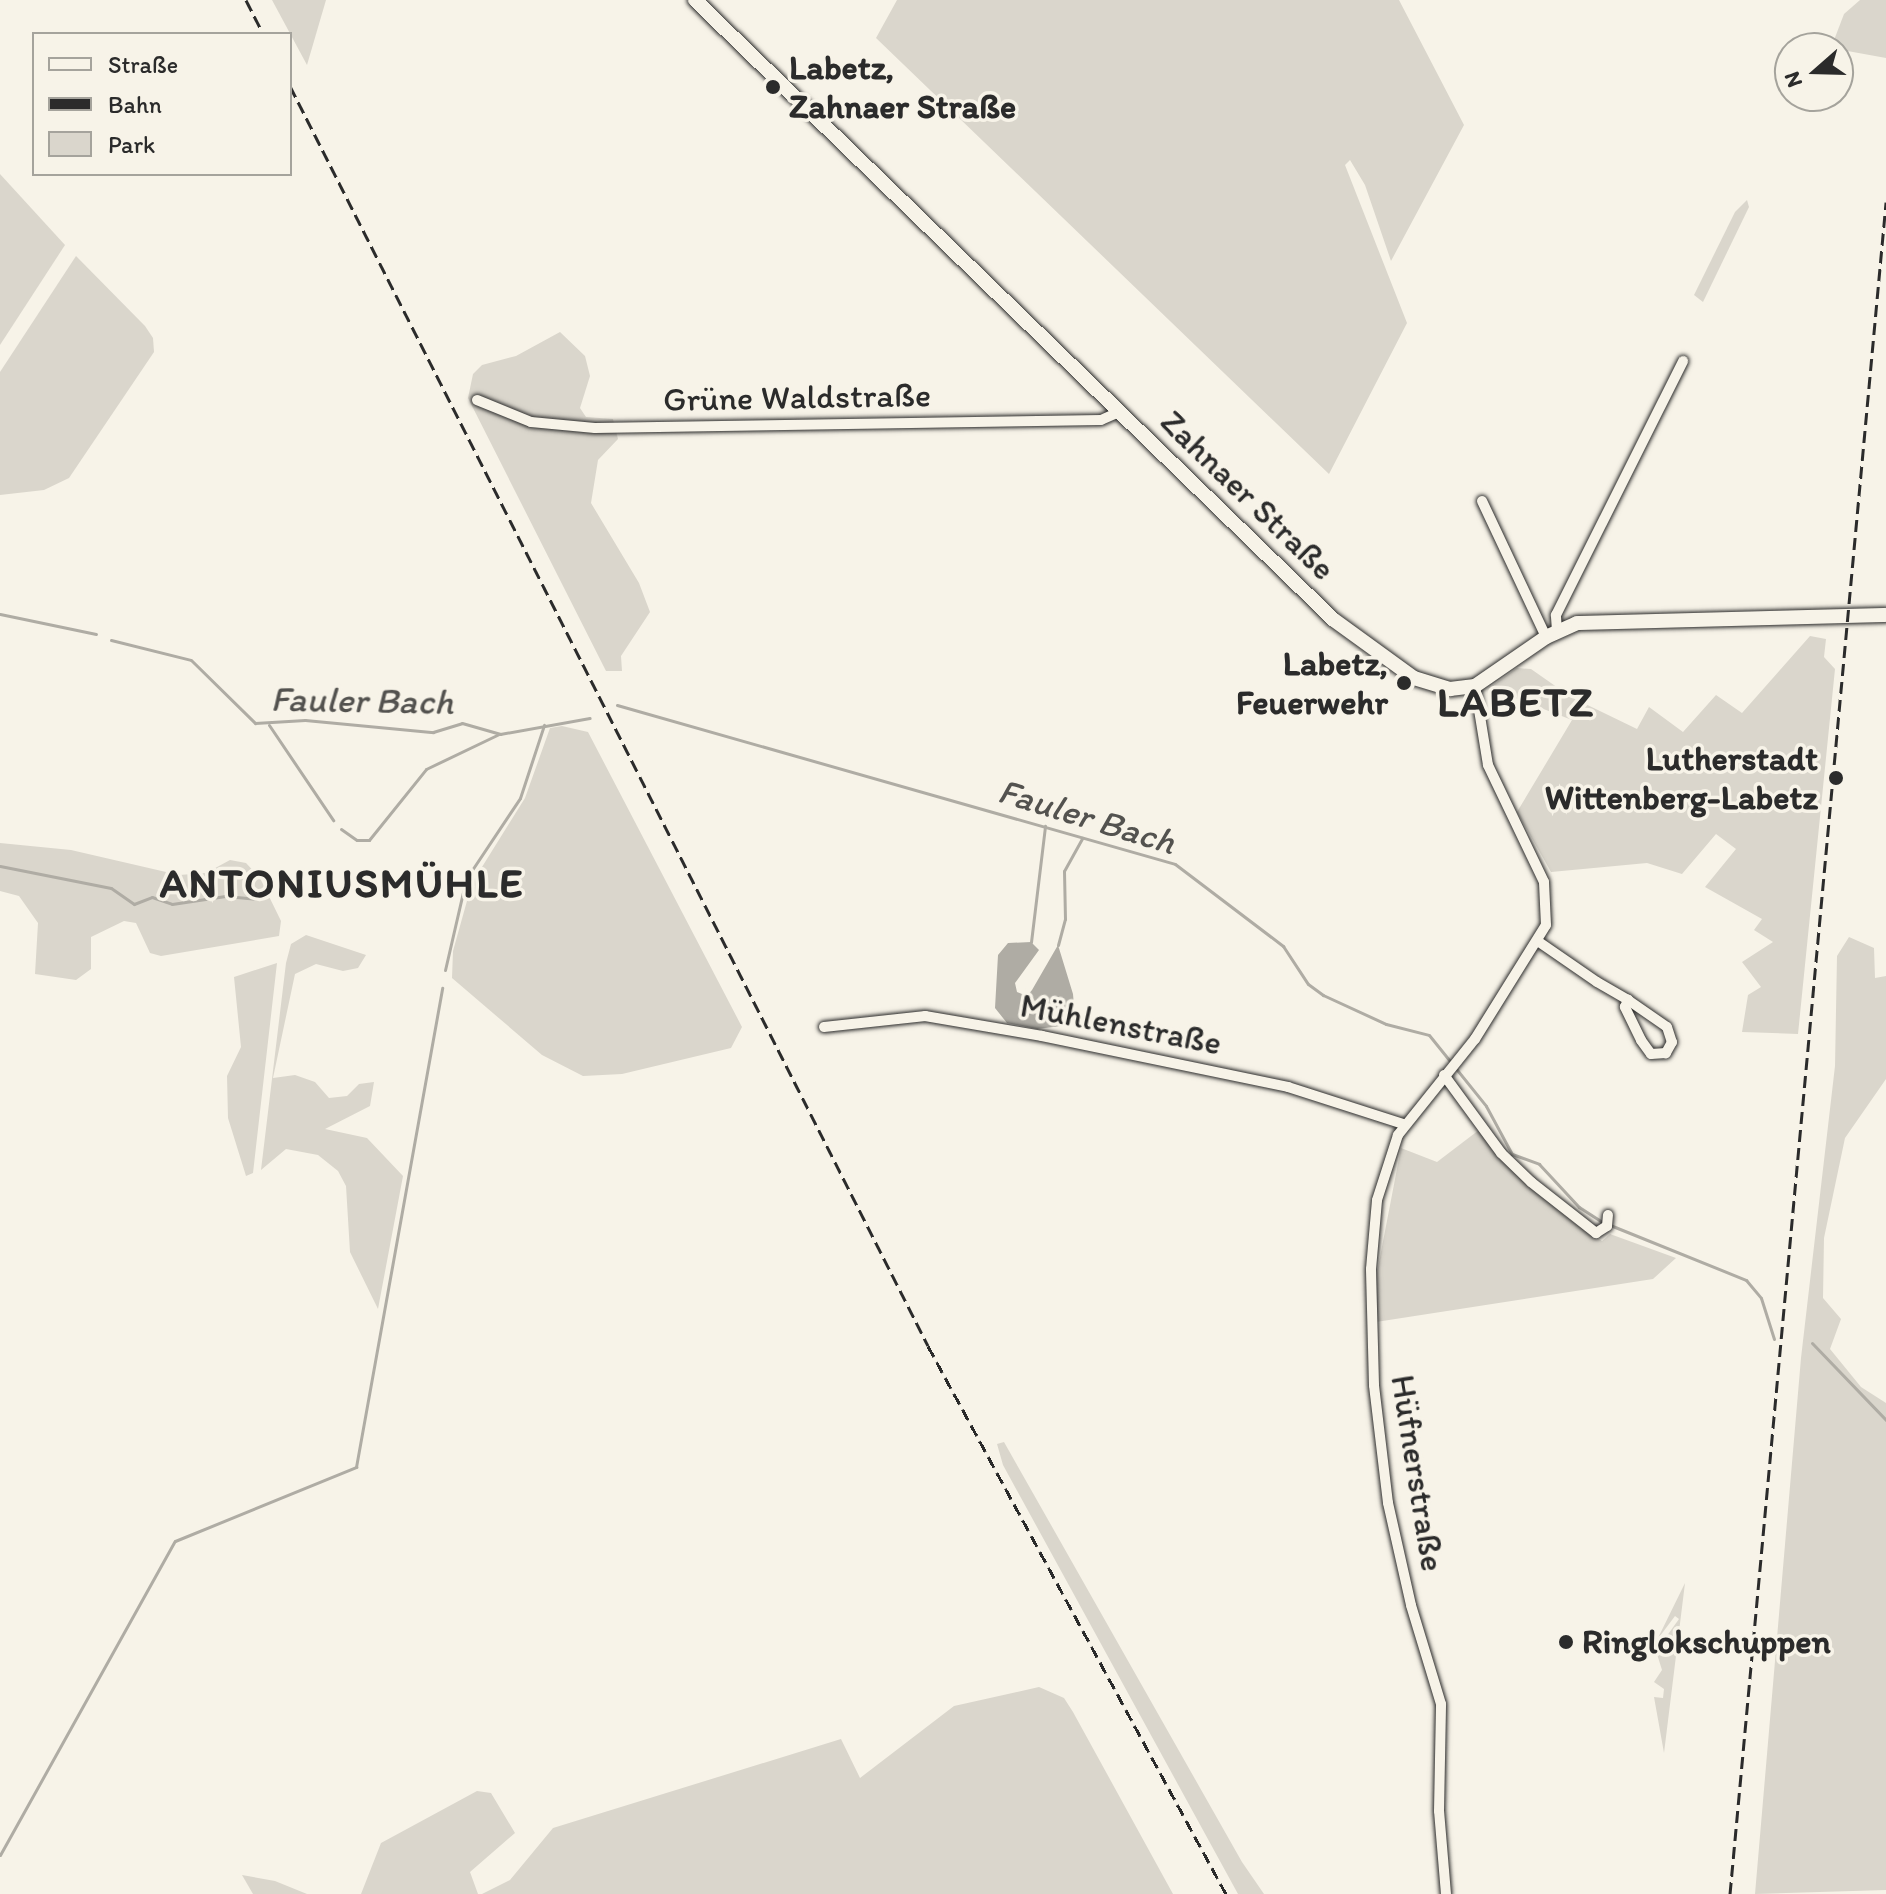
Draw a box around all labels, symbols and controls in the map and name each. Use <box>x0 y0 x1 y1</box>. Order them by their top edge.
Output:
legend <box>32 32 292 176</box>
north arrow <box>1774 32 1854 112</box>
place label: Labetz, Zahnaer Straße <box>789 47 1016 126</box>
text: Straße <box>108 50 178 79</box>
text: N <box>1778 68 1808 91</box>
marker: Labetz, Zahnaer Straße <box>764 78 782 96</box>
text: Bahn <box>108 90 162 119</box>
text: Park <box>108 130 155 159</box>
street label: Grüne Waldstraße <box>664 374 930 420</box>
street label: Zahnaer Straße <box>1152 401 1344 589</box>
place label: Labetz, Feuerwehr <box>1236 643 1388 722</box>
marker: Labetz, Feuerwehr <box>1395 674 1413 692</box>
water label: Fauler Bach <box>271 677 453 723</box>
district label: LABETZ <box>1437 677 1595 727</box>
place label: Lutherstadt Wittenberg-Labetz <box>1545 738 1818 818</box>
marker: Lutherstadt Wittenberg-Labetz <box>1825 767 1847 789</box>
water label: Fauler Bach <box>994 769 1180 863</box>
district label: ANTONIUSMÜHLE <box>159 858 525 908</box>
street label: Mühlenstraße <box>1017 984 1225 1064</box>
street label: Hüfnerstraße <box>1382 1372 1454 1574</box>
place label: Ringlokschuppen <box>1582 1622 1831 1662</box>
marker: Ringlokschuppen <box>1557 1633 1575 1651</box>

